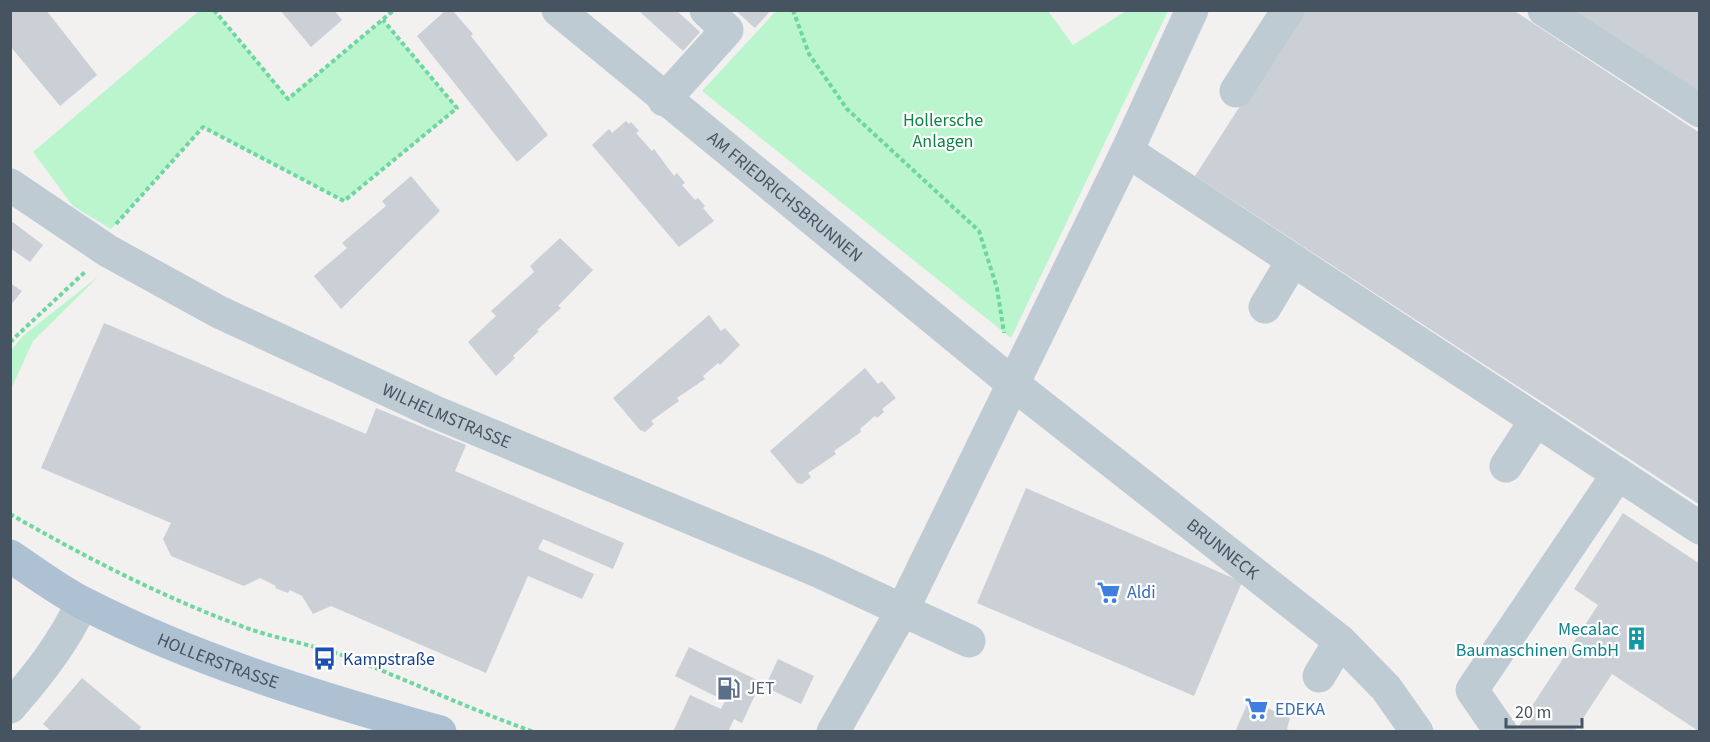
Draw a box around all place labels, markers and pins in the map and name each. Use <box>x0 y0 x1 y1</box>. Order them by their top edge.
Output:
supermarket icon: Aldi <box>1096 579 1122 605</box>
place label: Aldi <box>1127 580 1156 605</box>
place label: Mecalac Baumaschinen GmbH <box>1456 617 1619 663</box>
building icon: Mecalac Baumaschinen GmbH <box>1624 626 1650 652</box>
bus stop icon: Kampstraße <box>312 646 338 672</box>
place label: Kampstraße <box>343 647 435 672</box>
fuel station icon: JET <box>716 675 742 701</box>
place label: JET <box>747 676 775 701</box>
supermarket icon: EDEKA <box>1244 696 1270 722</box>
place label: EDEKA <box>1275 697 1325 722</box>

